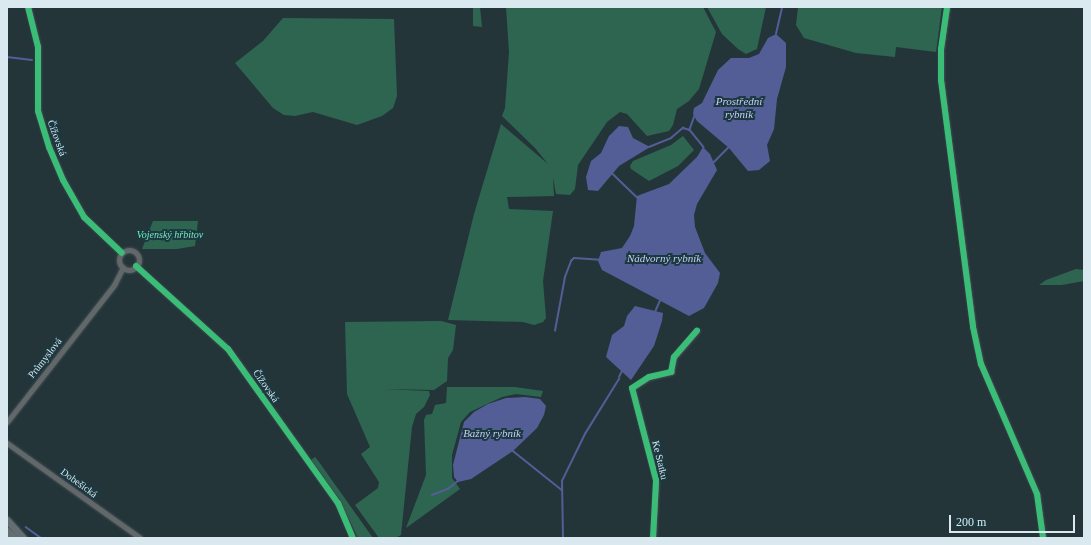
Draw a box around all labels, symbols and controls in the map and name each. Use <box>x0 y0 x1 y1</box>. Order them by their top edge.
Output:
water label: Prostřední rybník <box>716 95 762 121</box>
street label: Čížovská <box>45 118 69 158</box>
park label: Vojenský hřbitov <box>137 229 203 241</box>
water label: Nádvorný rybník <box>627 251 701 265</box>
street label: Průmyslová <box>26 335 64 381</box>
street label: Čížovská <box>250 367 282 405</box>
water label: Bažný rybník <box>463 426 521 440</box>
street label: Ke Statku <box>650 439 670 481</box>
street label: Dobešická <box>58 466 100 500</box>
scale bar <box>951 507 1077 533</box>
text: 200 m <box>956 515 986 529</box>

